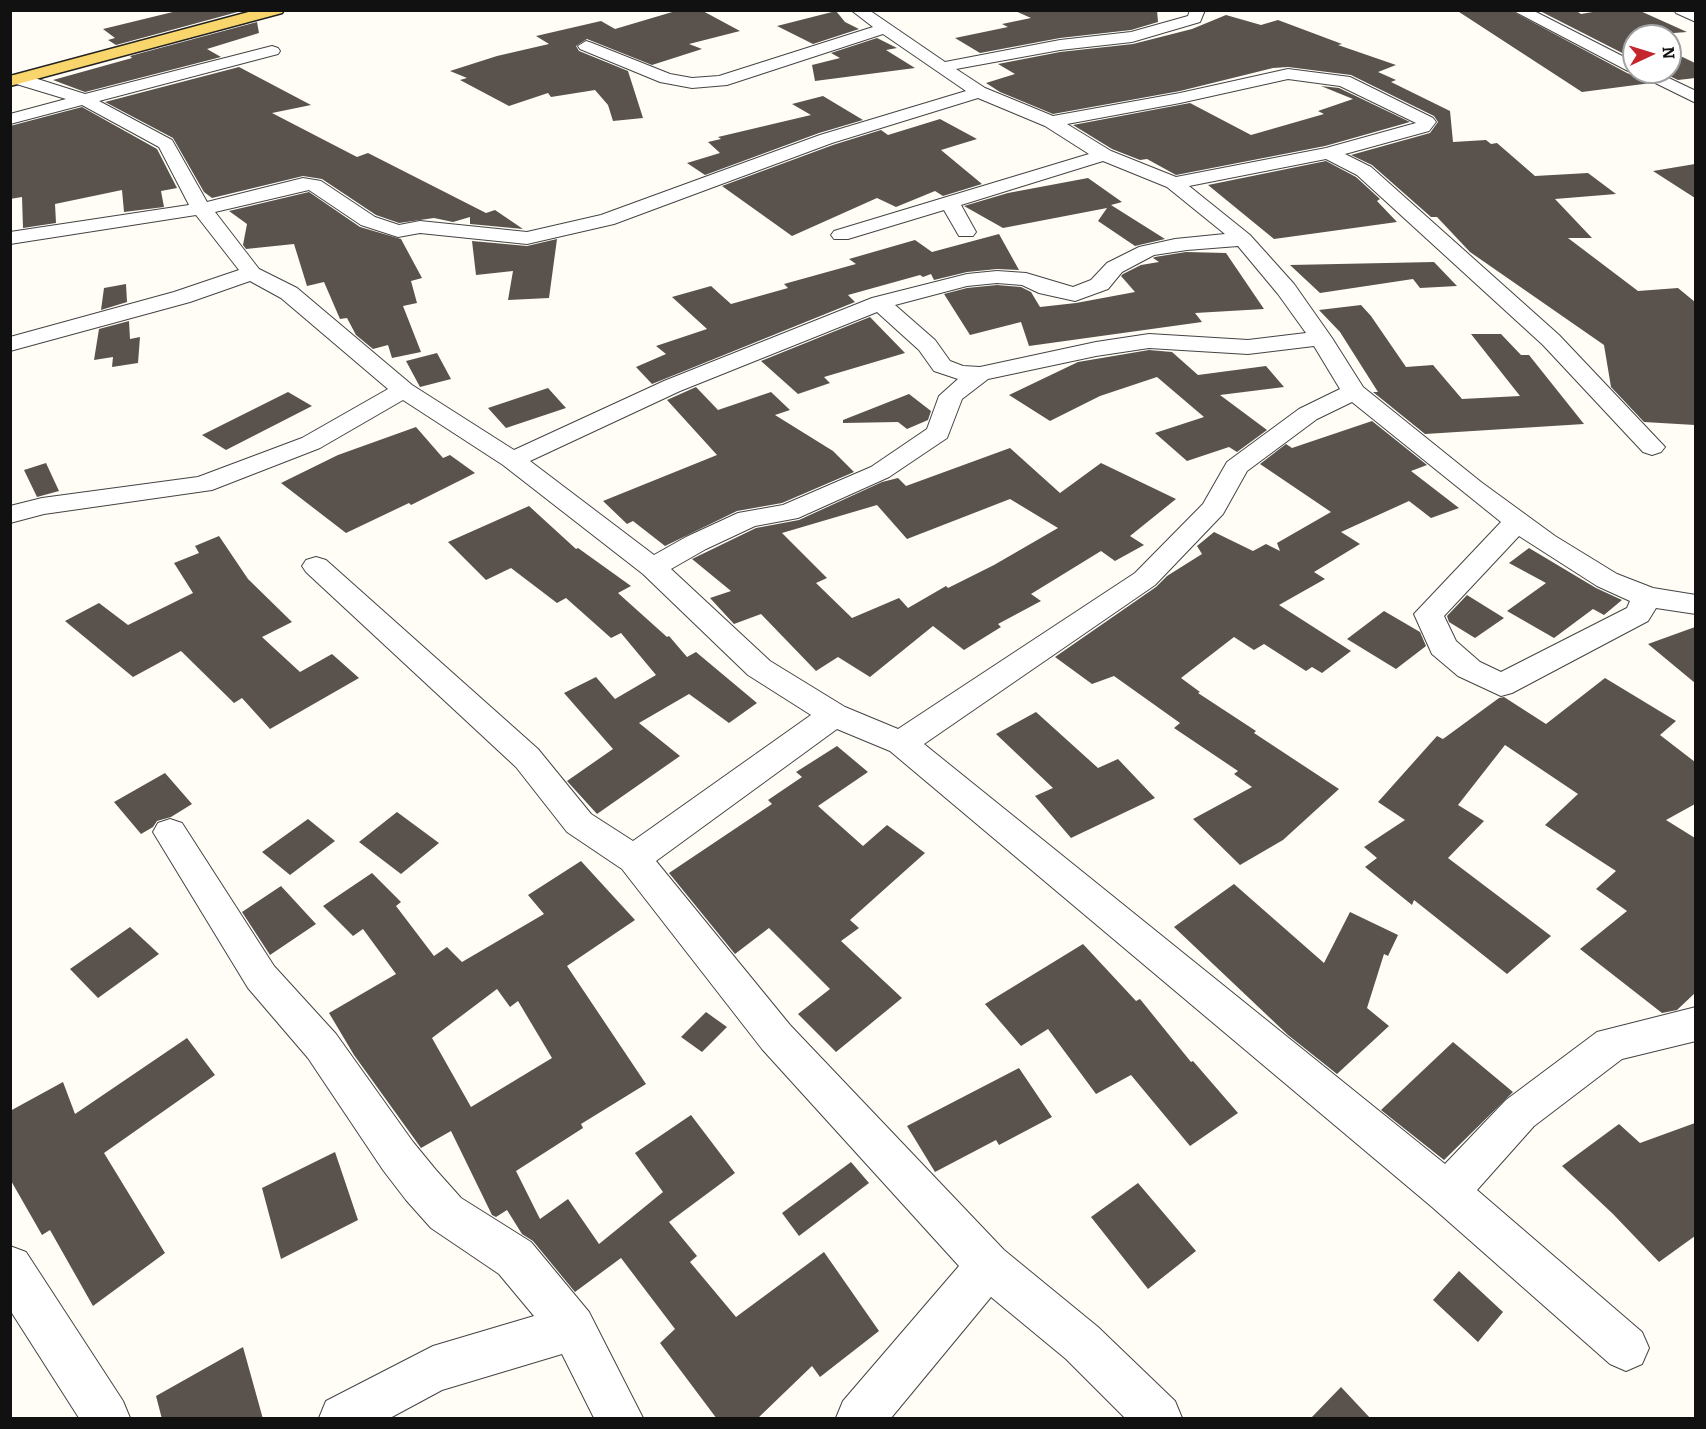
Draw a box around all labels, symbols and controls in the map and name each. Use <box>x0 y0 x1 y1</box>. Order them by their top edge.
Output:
north arrow <box>1622 24 1682 84</box>
text: N <box>1659 46 1678 60</box>

